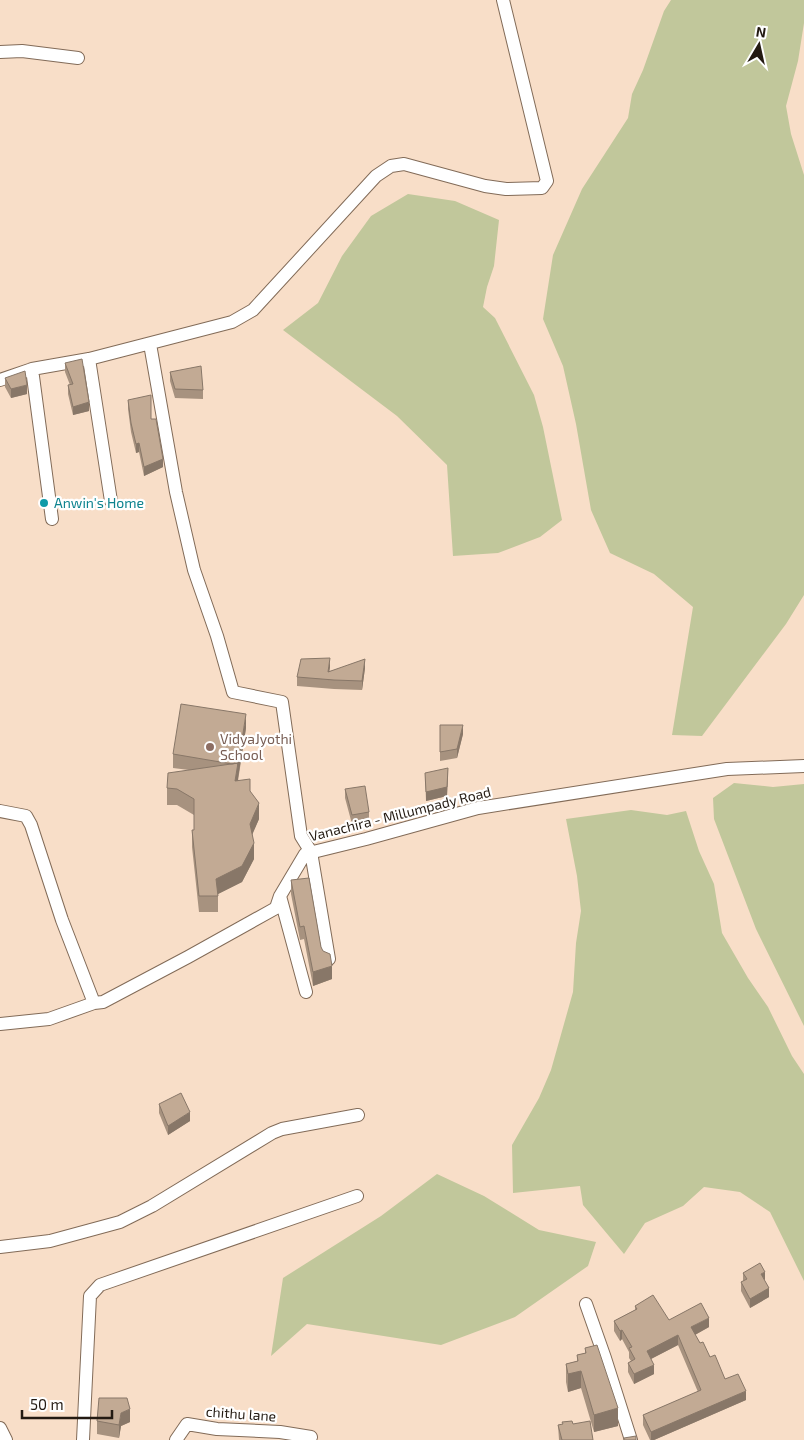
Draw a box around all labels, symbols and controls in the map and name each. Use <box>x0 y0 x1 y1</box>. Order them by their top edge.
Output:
north arrow <box>734 20 784 70</box>
text: N <box>755 22 767 41</box>
place label: Anwin's Home <box>54 494 144 511</box>
marker: Anwin's Home <box>38 497 50 509</box>
place label: VidyaJyothi School <box>220 730 292 763</box>
marker: VidyaJyothi School <box>204 741 216 753</box>
street label: Vanachira - Millumpady Road <box>307 783 492 844</box>
scale bar <box>22 1388 112 1420</box>
text: 50 m <box>30 1395 64 1413</box>
street label: chithu lane <box>205 1403 277 1424</box>

